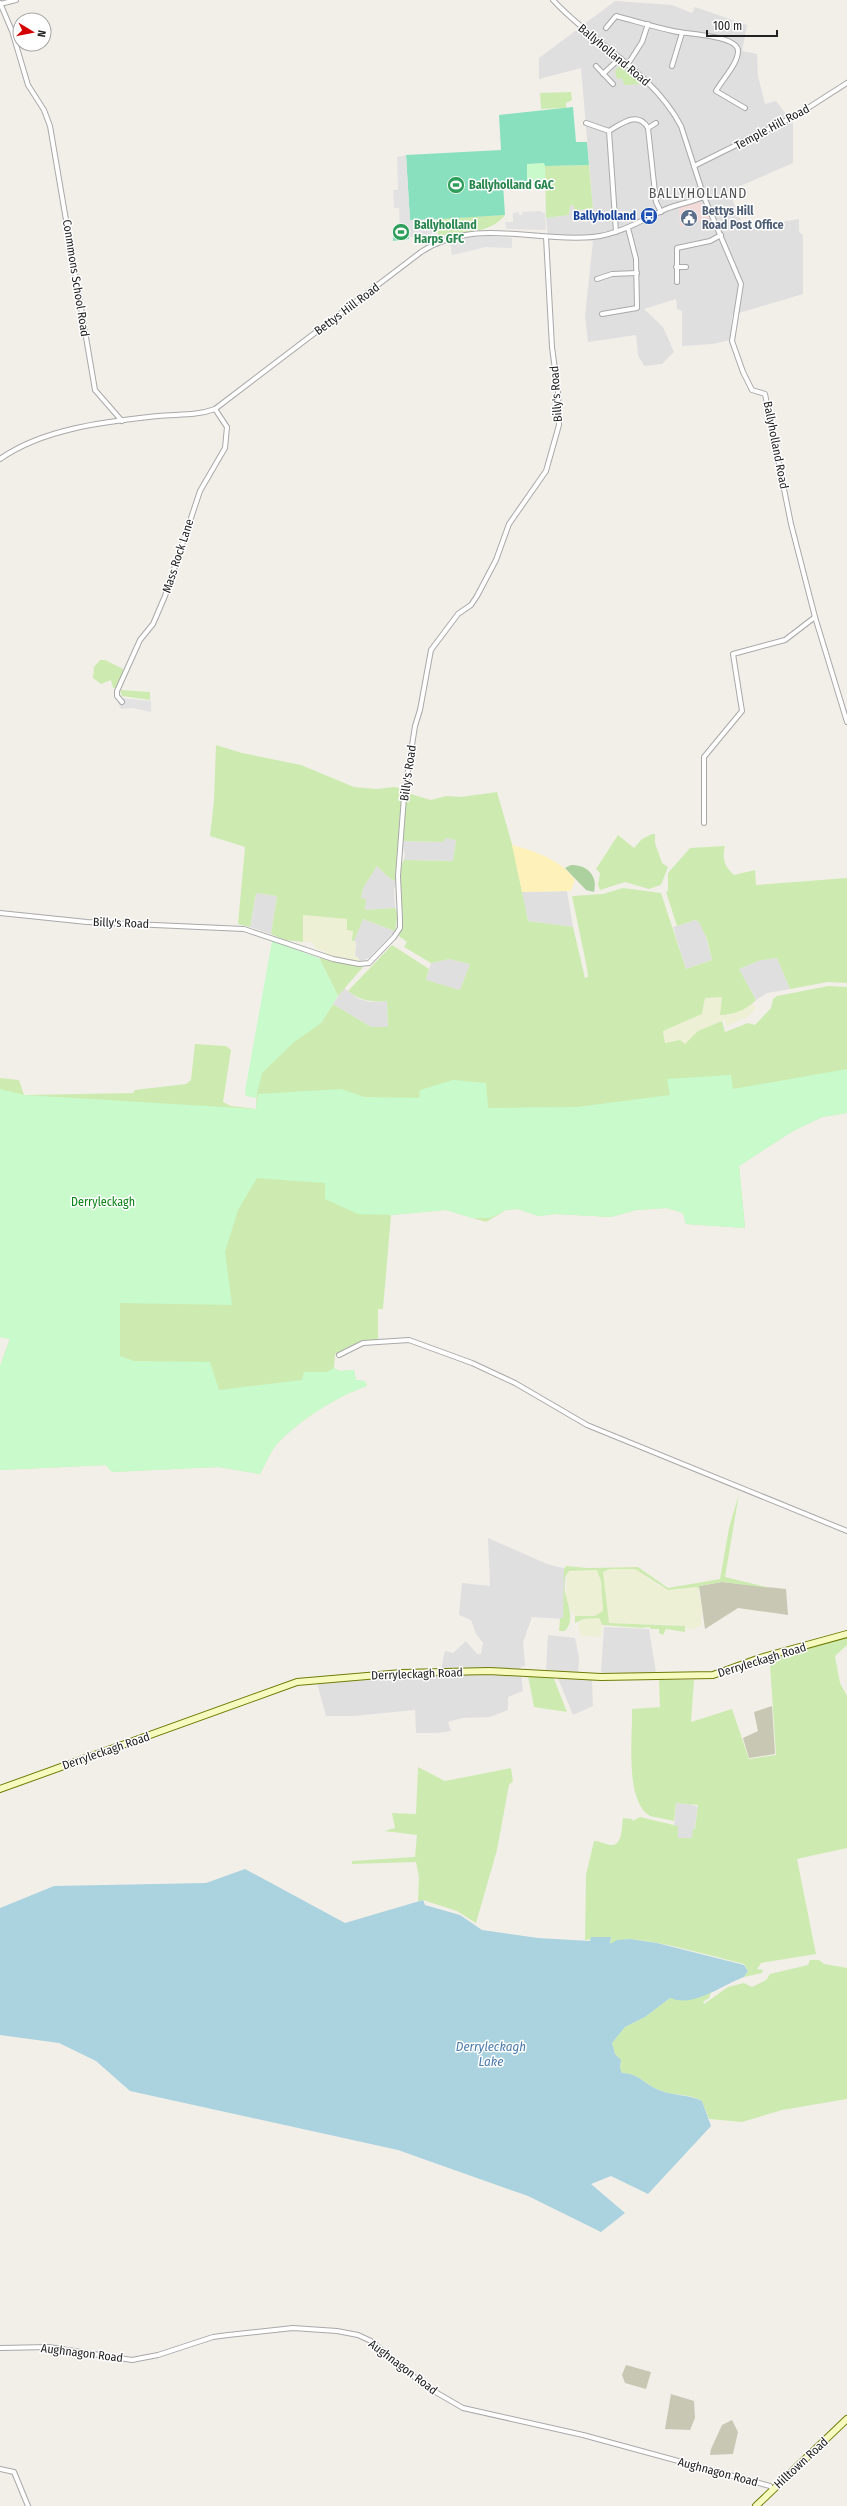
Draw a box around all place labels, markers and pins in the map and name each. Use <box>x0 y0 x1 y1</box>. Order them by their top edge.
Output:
sports icon: Ballyholland GAC <box>446 175 466 195</box>
place label: Ballyholland GAC <box>469 178 555 192</box>
place label: Bettys Hill Road Post Office <box>702 204 784 232</box>
bus stop icon: Ballyholland <box>639 206 659 226</box>
public building icon: Bettys Hill Road Post Office <box>679 208 699 228</box>
place label: Ballyholland <box>573 209 636 223</box>
place label: Ballyholland Harps GFC <box>414 218 477 246</box>
sports icon: Ballyholland Harps GFC <box>391 222 411 242</box>

